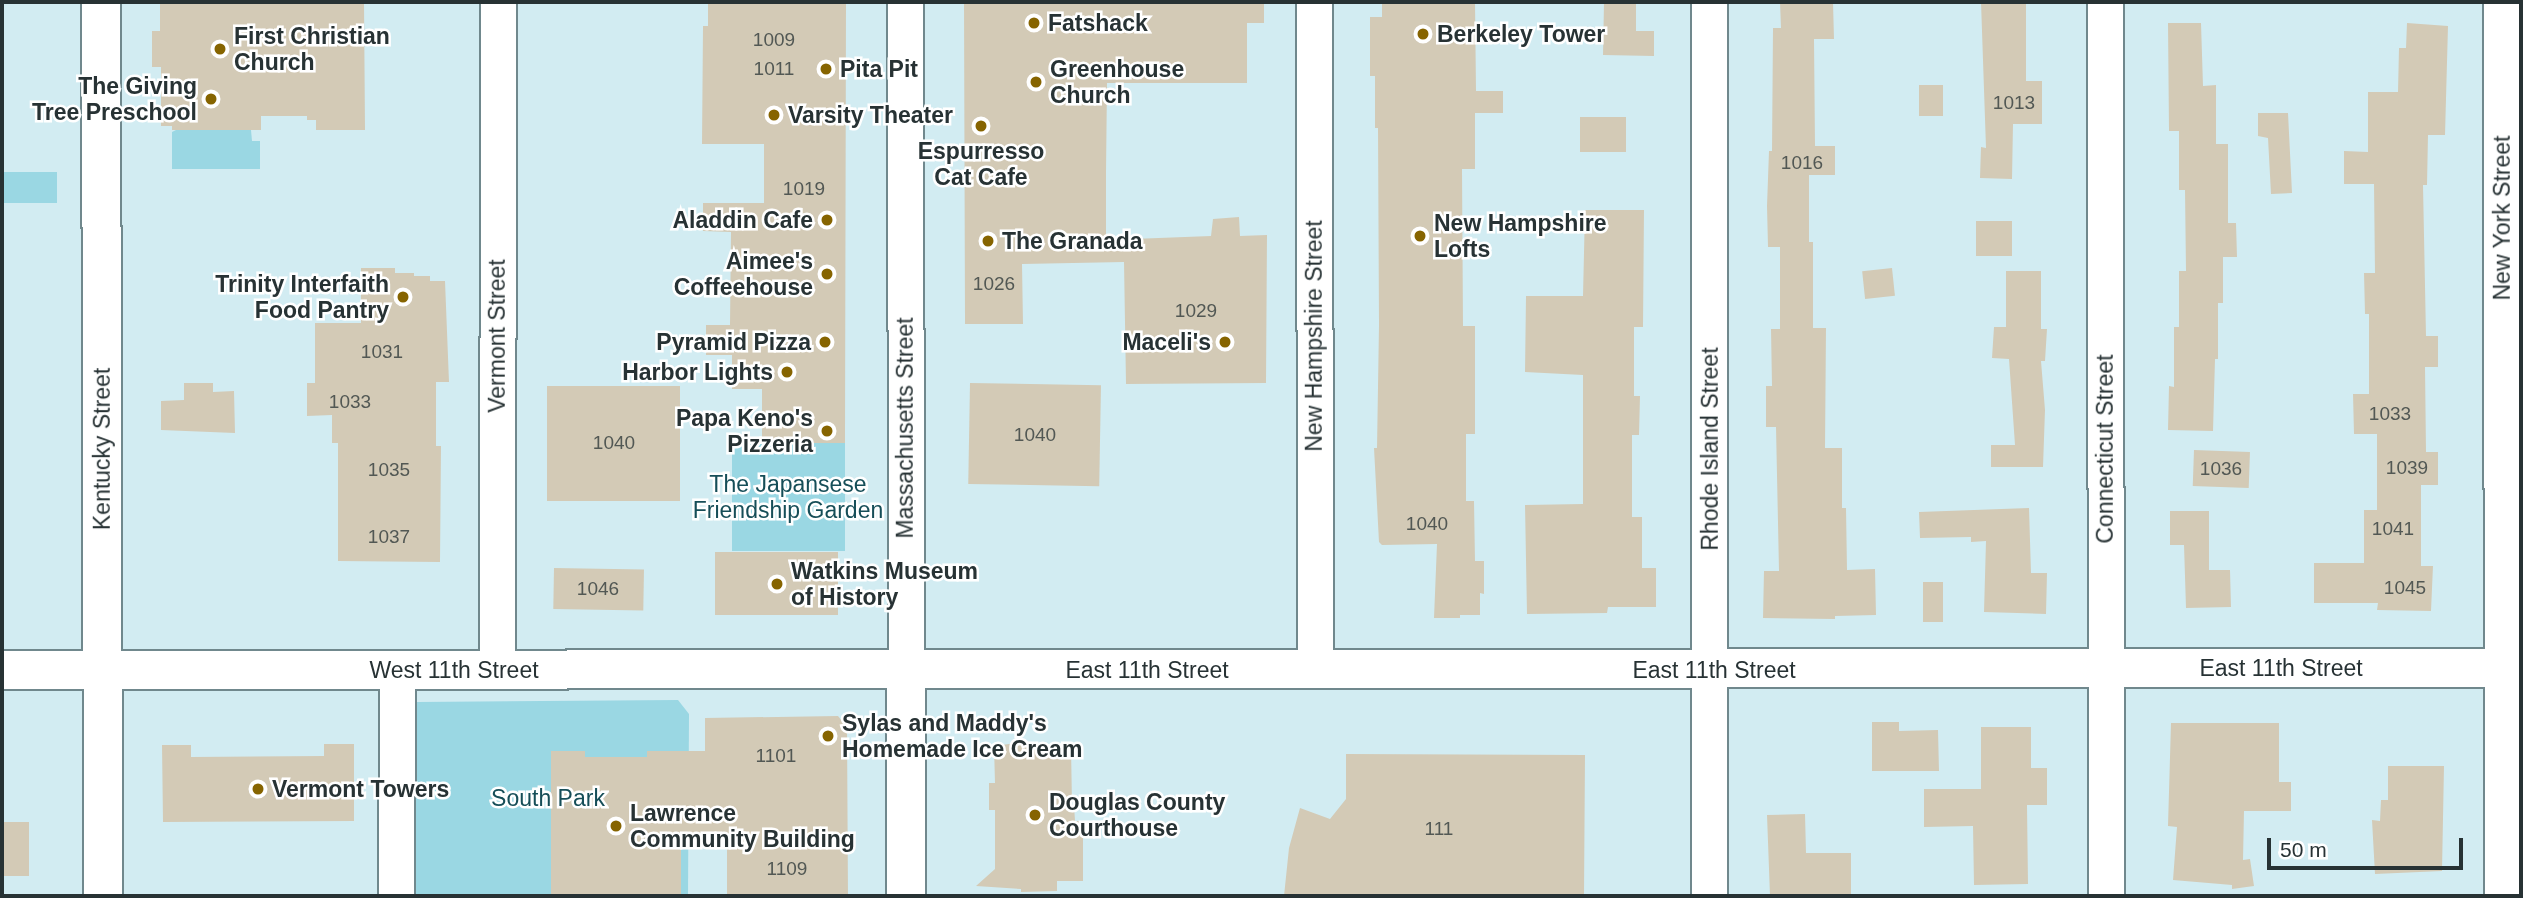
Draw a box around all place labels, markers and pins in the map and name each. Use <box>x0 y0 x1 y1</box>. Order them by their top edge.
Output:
place label: Fatshack <box>1048 9 1148 37</box>
marker: Fatshack <box>1026 15 1042 31</box>
place label: Berkeley Tower <box>1437 20 1605 48</box>
place label: First Christian Church <box>234 22 390 76</box>
marker: Berkeley Tower <box>1415 26 1431 42</box>
marker: First Christian Church <box>212 41 228 57</box>
place label: Pita Pit <box>840 55 918 83</box>
place label: Greenhouse Church <box>1050 55 1184 109</box>
marker: Pita Pit <box>818 61 834 77</box>
place label: The Giving Tree Preschool <box>32 72 197 126</box>
marker: Greenhouse Church <box>1028 74 1044 90</box>
marker: The Giving Tree Preschool <box>203 91 219 107</box>
place label: Varsity Theater <box>788 101 953 129</box>
marker: Varsity Theater <box>766 107 782 123</box>
marker: Espurresso Cat Cafe <box>973 118 989 134</box>
place label: Espurresso Cat Cafe <box>918 137 1044 191</box>
place label: Aladdin Cafe <box>672 206 813 234</box>
place label: New Hampshire Lofts <box>1434 209 1607 263</box>
marker: Aladdin Cafe <box>819 212 835 228</box>
place label: The Granada <box>1002 227 1143 255</box>
marker: New Hampshire Lofts <box>1412 228 1428 244</box>
marker: The Granada <box>980 233 996 249</box>
place label: Aimee's Coffeehouse <box>674 247 813 301</box>
marker: Aimee's Coffeehouse <box>819 266 835 282</box>
place label: Trinity Interfaith Food Pantry <box>215 270 389 324</box>
marker: Trinity Interfaith Food Pantry <box>395 289 411 305</box>
place label: Pyramid Pizza <box>656 328 811 356</box>
place label: Maceli's <box>1122 328 1211 356</box>
marker: Pyramid Pizza <box>817 334 833 350</box>
marker: Maceli's <box>1217 334 1233 350</box>
place label: Harbor Lights <box>622 358 773 386</box>
marker: Harbor Lights <box>779 364 795 380</box>
place label: Papa Keno's Pizzeria <box>676 404 813 458</box>
marker: Papa Keno's Pizzeria <box>819 423 835 439</box>
place label: Watkins Museum of History <box>791 557 978 611</box>
marker: Watkins Museum of History <box>769 576 785 592</box>
place label: Sylas and Maddy's Homemade Ice Cream <box>842 709 1082 763</box>
marker: Sylas and Maddy's Homemade Ice Cream <box>820 728 836 744</box>
place label: Vermont Towers <box>272 775 449 803</box>
marker: Vermont Towers <box>250 781 266 797</box>
place label: Douglas County Courthouse <box>1049 788 1225 842</box>
place label: Lawrence Community Building <box>630 799 855 853</box>
marker: Douglas County Courthouse <box>1027 807 1043 823</box>
marker: Lawrence Community Building <box>608 818 624 834</box>

